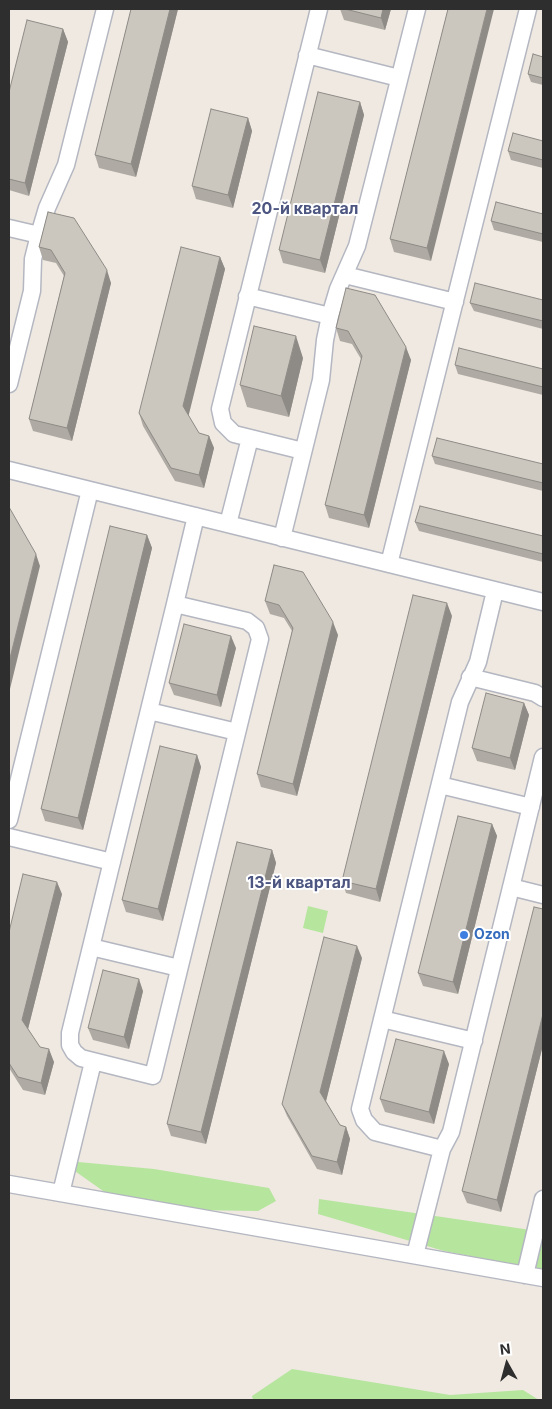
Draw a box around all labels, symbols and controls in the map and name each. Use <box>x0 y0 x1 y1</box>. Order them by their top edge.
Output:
district label: 20-й квартал <box>252 199 358 219</box>
district label: 13-й квартал <box>247 873 351 893</box>
place label: Ozon <box>474 927 510 943</box>
marker: Ozon <box>458 929 470 941</box>
north arrow <box>482 1339 532 1389</box>
text: N <box>499 1340 511 1358</box>

